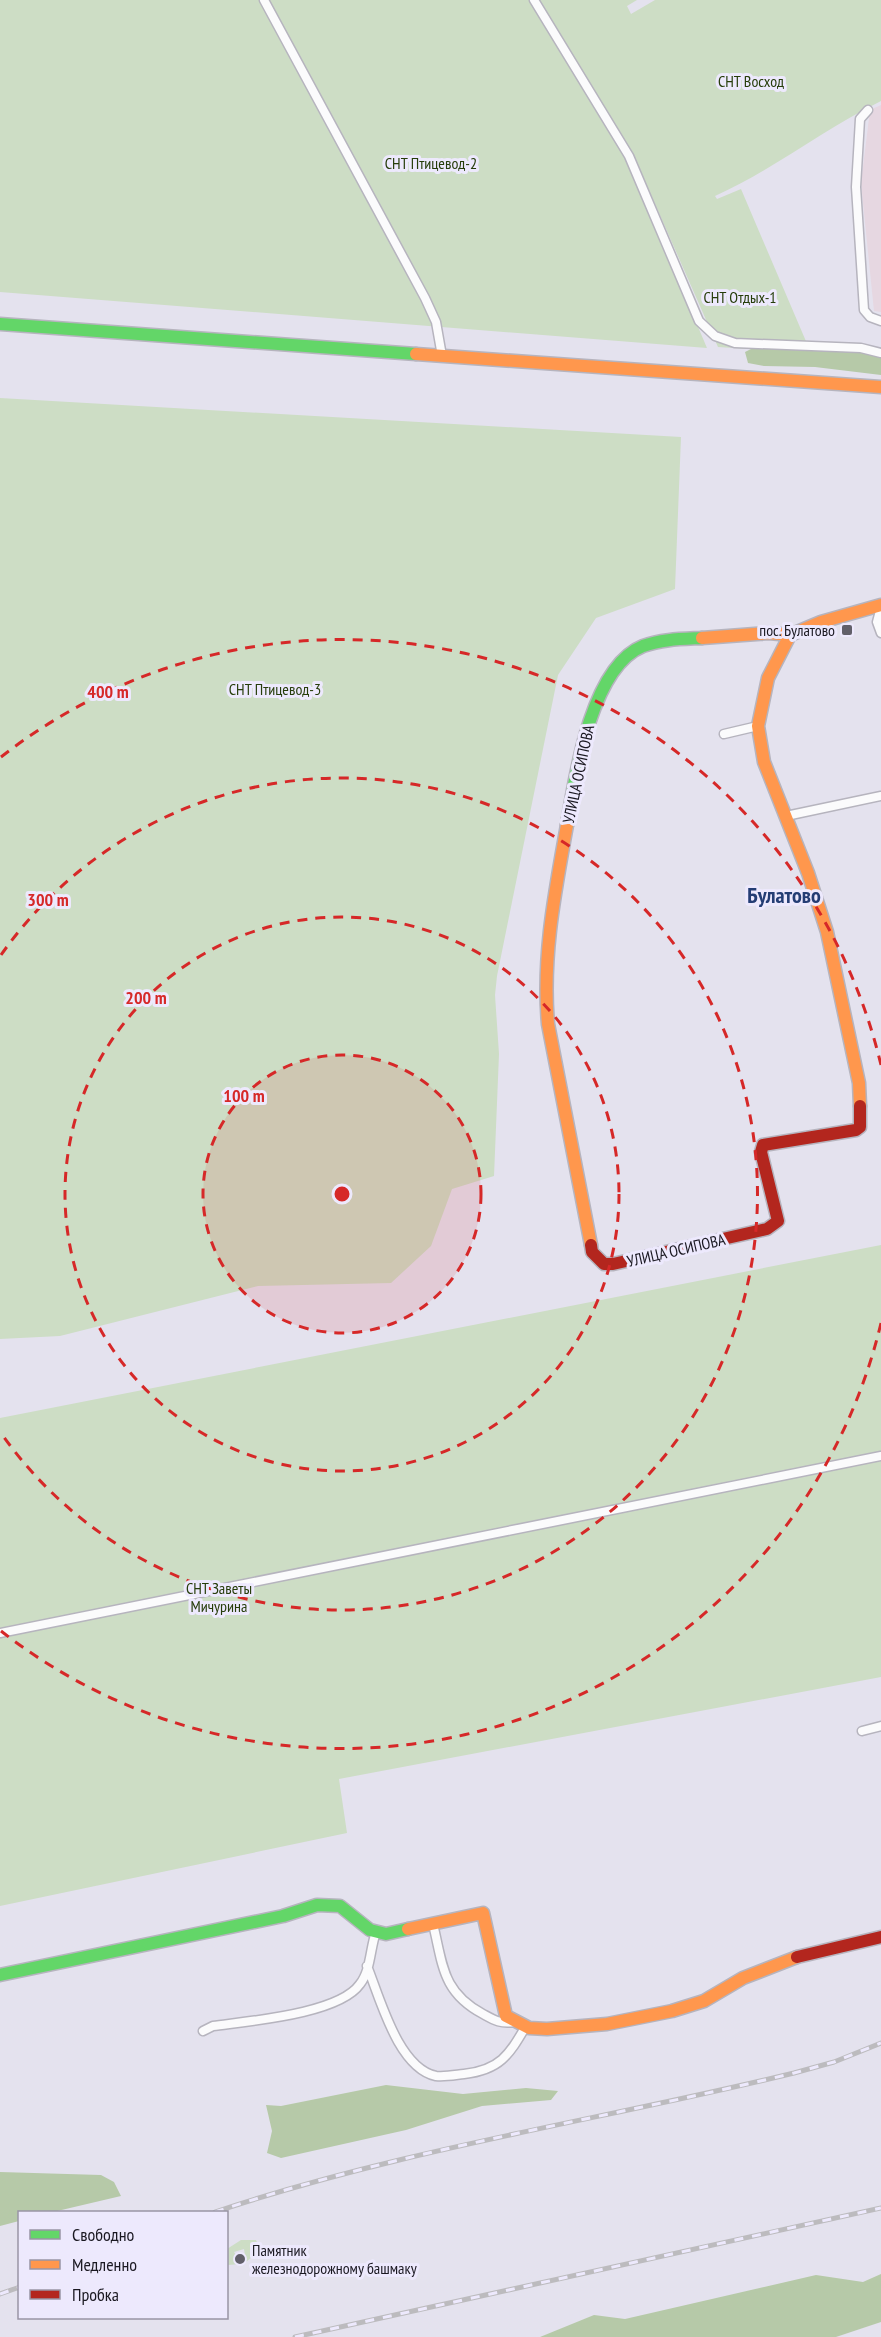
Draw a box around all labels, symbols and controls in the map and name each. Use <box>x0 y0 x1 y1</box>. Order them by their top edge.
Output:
park label: СНТ Восход <box>718 71 784 91</box>
park label: СНТ Птицевод-2 <box>385 153 477 173</box>
park label: СНТ Отдых-1 <box>703 287 777 307</box>
place label: пос. Булатово <box>759 620 835 640</box>
marker: пос. Булатово <box>840 623 854 637</box>
park label: СНТ Птицевод-3 <box>229 679 321 699</box>
text: 400 m <box>87 680 129 703</box>
street label: УЛИЦА ОСИПОВА <box>558 723 598 825</box>
district label: Булатово <box>747 881 821 909</box>
text: 300 m <box>27 888 69 911</box>
text: 200 m <box>125 986 167 1009</box>
text: 100 m <box>223 1084 265 1107</box>
centre of rings <box>332 1184 352 1204</box>
street label: УЛИЦА ОСИПОВА <box>625 1229 727 1271</box>
park label: СНТ Заветы Мичурина <box>186 1578 252 1616</box>
legend <box>18 2211 228 2319</box>
text: Свободно <box>72 2223 135 2246</box>
place label: Памятник железнодорожному башмаку <box>252 2240 417 2278</box>
marker: Памятник железнодорожному башмаку <box>233 2252 247 2266</box>
text: Медленно <box>72 2253 137 2276</box>
text: Пробка <box>72 2283 119 2306</box>

